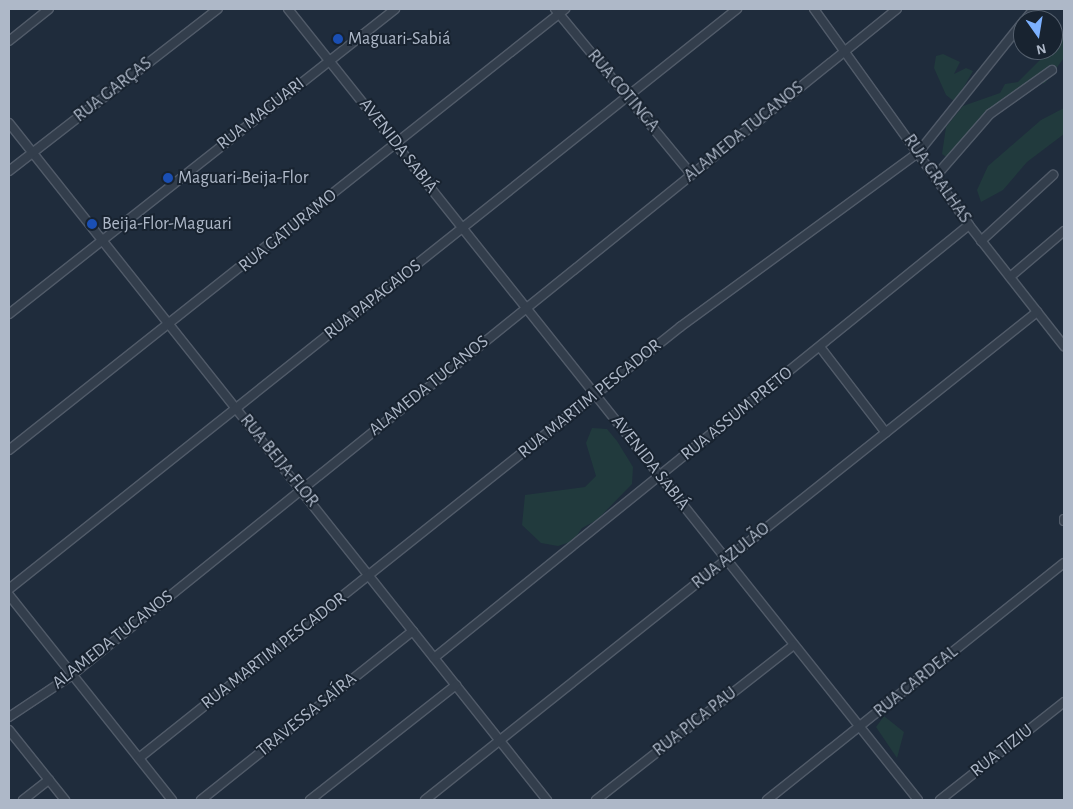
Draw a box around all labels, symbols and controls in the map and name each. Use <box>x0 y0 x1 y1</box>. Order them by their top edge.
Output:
north arrow <box>1013 10 1063 60</box>
place label: Maguari-Sabiá <box>348 28 450 50</box>
marker: Maguari-Sabiá <box>332 33 344 45</box>
text: N <box>1035 41 1047 57</box>
street label: RUA COTINGA <box>582 45 664 137</box>
street label: RUA GARÇAS <box>70 53 156 127</box>
street label: RUA MAGUARI <box>213 73 309 155</box>
street label: ALAMEDA TUCANOS <box>680 77 808 187</box>
street label: AVENIDA SABIÁ <box>354 94 442 198</box>
street label: RUA GRALHAS <box>898 130 976 228</box>
place label: Maguari-Beija-Flor <box>178 167 308 189</box>
marker: Maguari-Beija-Flor <box>162 172 174 184</box>
street label: RUA GATURAMO <box>234 185 342 277</box>
place label: Beija-Flor-Maguari <box>102 213 232 235</box>
marker: Beija-Flor-Maguari <box>86 218 98 230</box>
street label: RUA PAPAGAIOS <box>320 255 426 345</box>
street label: ALAMEDA TUCANOS <box>365 331 493 441</box>
street label: RUA MARTIM PESCADOR <box>514 335 666 463</box>
street label: RUA ASSUM PRETO <box>677 362 797 466</box>
street label: RUA BEIJA-FLOR <box>235 410 323 512</box>
street label: AVENIDA SABIÁ <box>606 411 694 515</box>
street label: RUA AZULÃO <box>688 518 774 594</box>
street label: ALAMEDA TUCANOS <box>48 586 178 694</box>
street label: RUA MARTIM PESCADOR <box>197 588 351 714</box>
street label: RUA CARDEAL <box>870 642 962 722</box>
street label: TRAVESSA SAÍRA <box>253 668 361 762</box>
street label: RUA PICA PAU <box>649 683 741 761</box>
street label: RUA TIZIU <box>967 720 1037 782</box>

